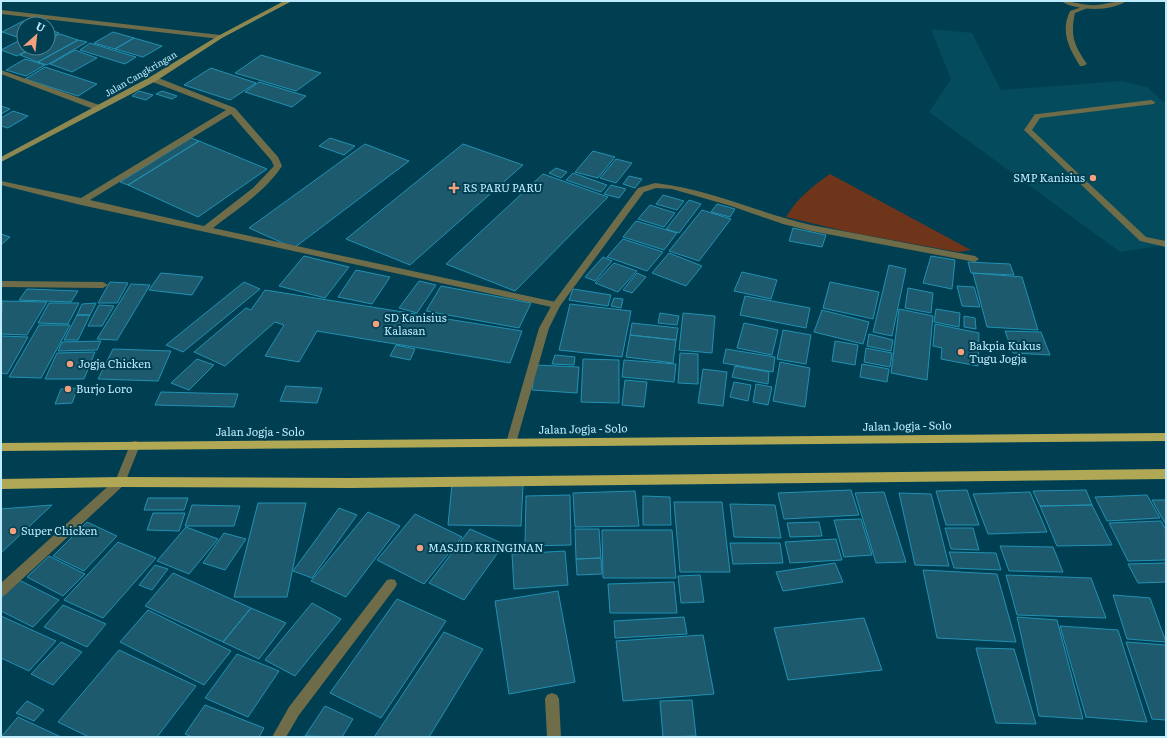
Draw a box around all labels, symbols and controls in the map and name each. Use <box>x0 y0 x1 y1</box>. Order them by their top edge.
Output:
north arrow <box>16 16 56 56</box>
text: U <box>34 17 49 35</box>
street label: Jalan Cangkringan <box>102 47 179 99</box>
place label: SMP Kanisius <box>1013 169 1085 185</box>
marker: SMP Kanisius <box>1088 173 1098 183</box>
place label: RS PARU PARU <box>463 179 542 195</box>
marker: RS PARU PARU <box>448 182 460 194</box>
place label: SD Kanisius Kalasan <box>384 309 447 338</box>
marker: SD Kanisius Kalasan <box>371 319 381 329</box>
place label: Bakpia Kukus Tugu Jogja <box>969 337 1041 366</box>
marker: Bakpia Kukus Tugu Jogja <box>956 347 966 357</box>
place label: Jogja Chicken <box>78 355 151 371</box>
marker: Jogja Chicken <box>65 359 75 369</box>
place label: Burjo Loro <box>76 380 132 396</box>
marker: Burjo Loro <box>63 384 73 394</box>
street label: Jalan Jogja - Solo <box>862 416 952 434</box>
street label: Jalan Jogja - Solo <box>538 419 628 437</box>
street label: Jalan Jogja - Solo <box>215 423 305 439</box>
place label: Super Chicken <box>21 522 98 538</box>
marker: Super Chicken <box>8 526 18 536</box>
place label: MASJID KRINGINAN <box>428 539 543 555</box>
marker: MASJID KRINGINAN <box>415 543 425 553</box>

